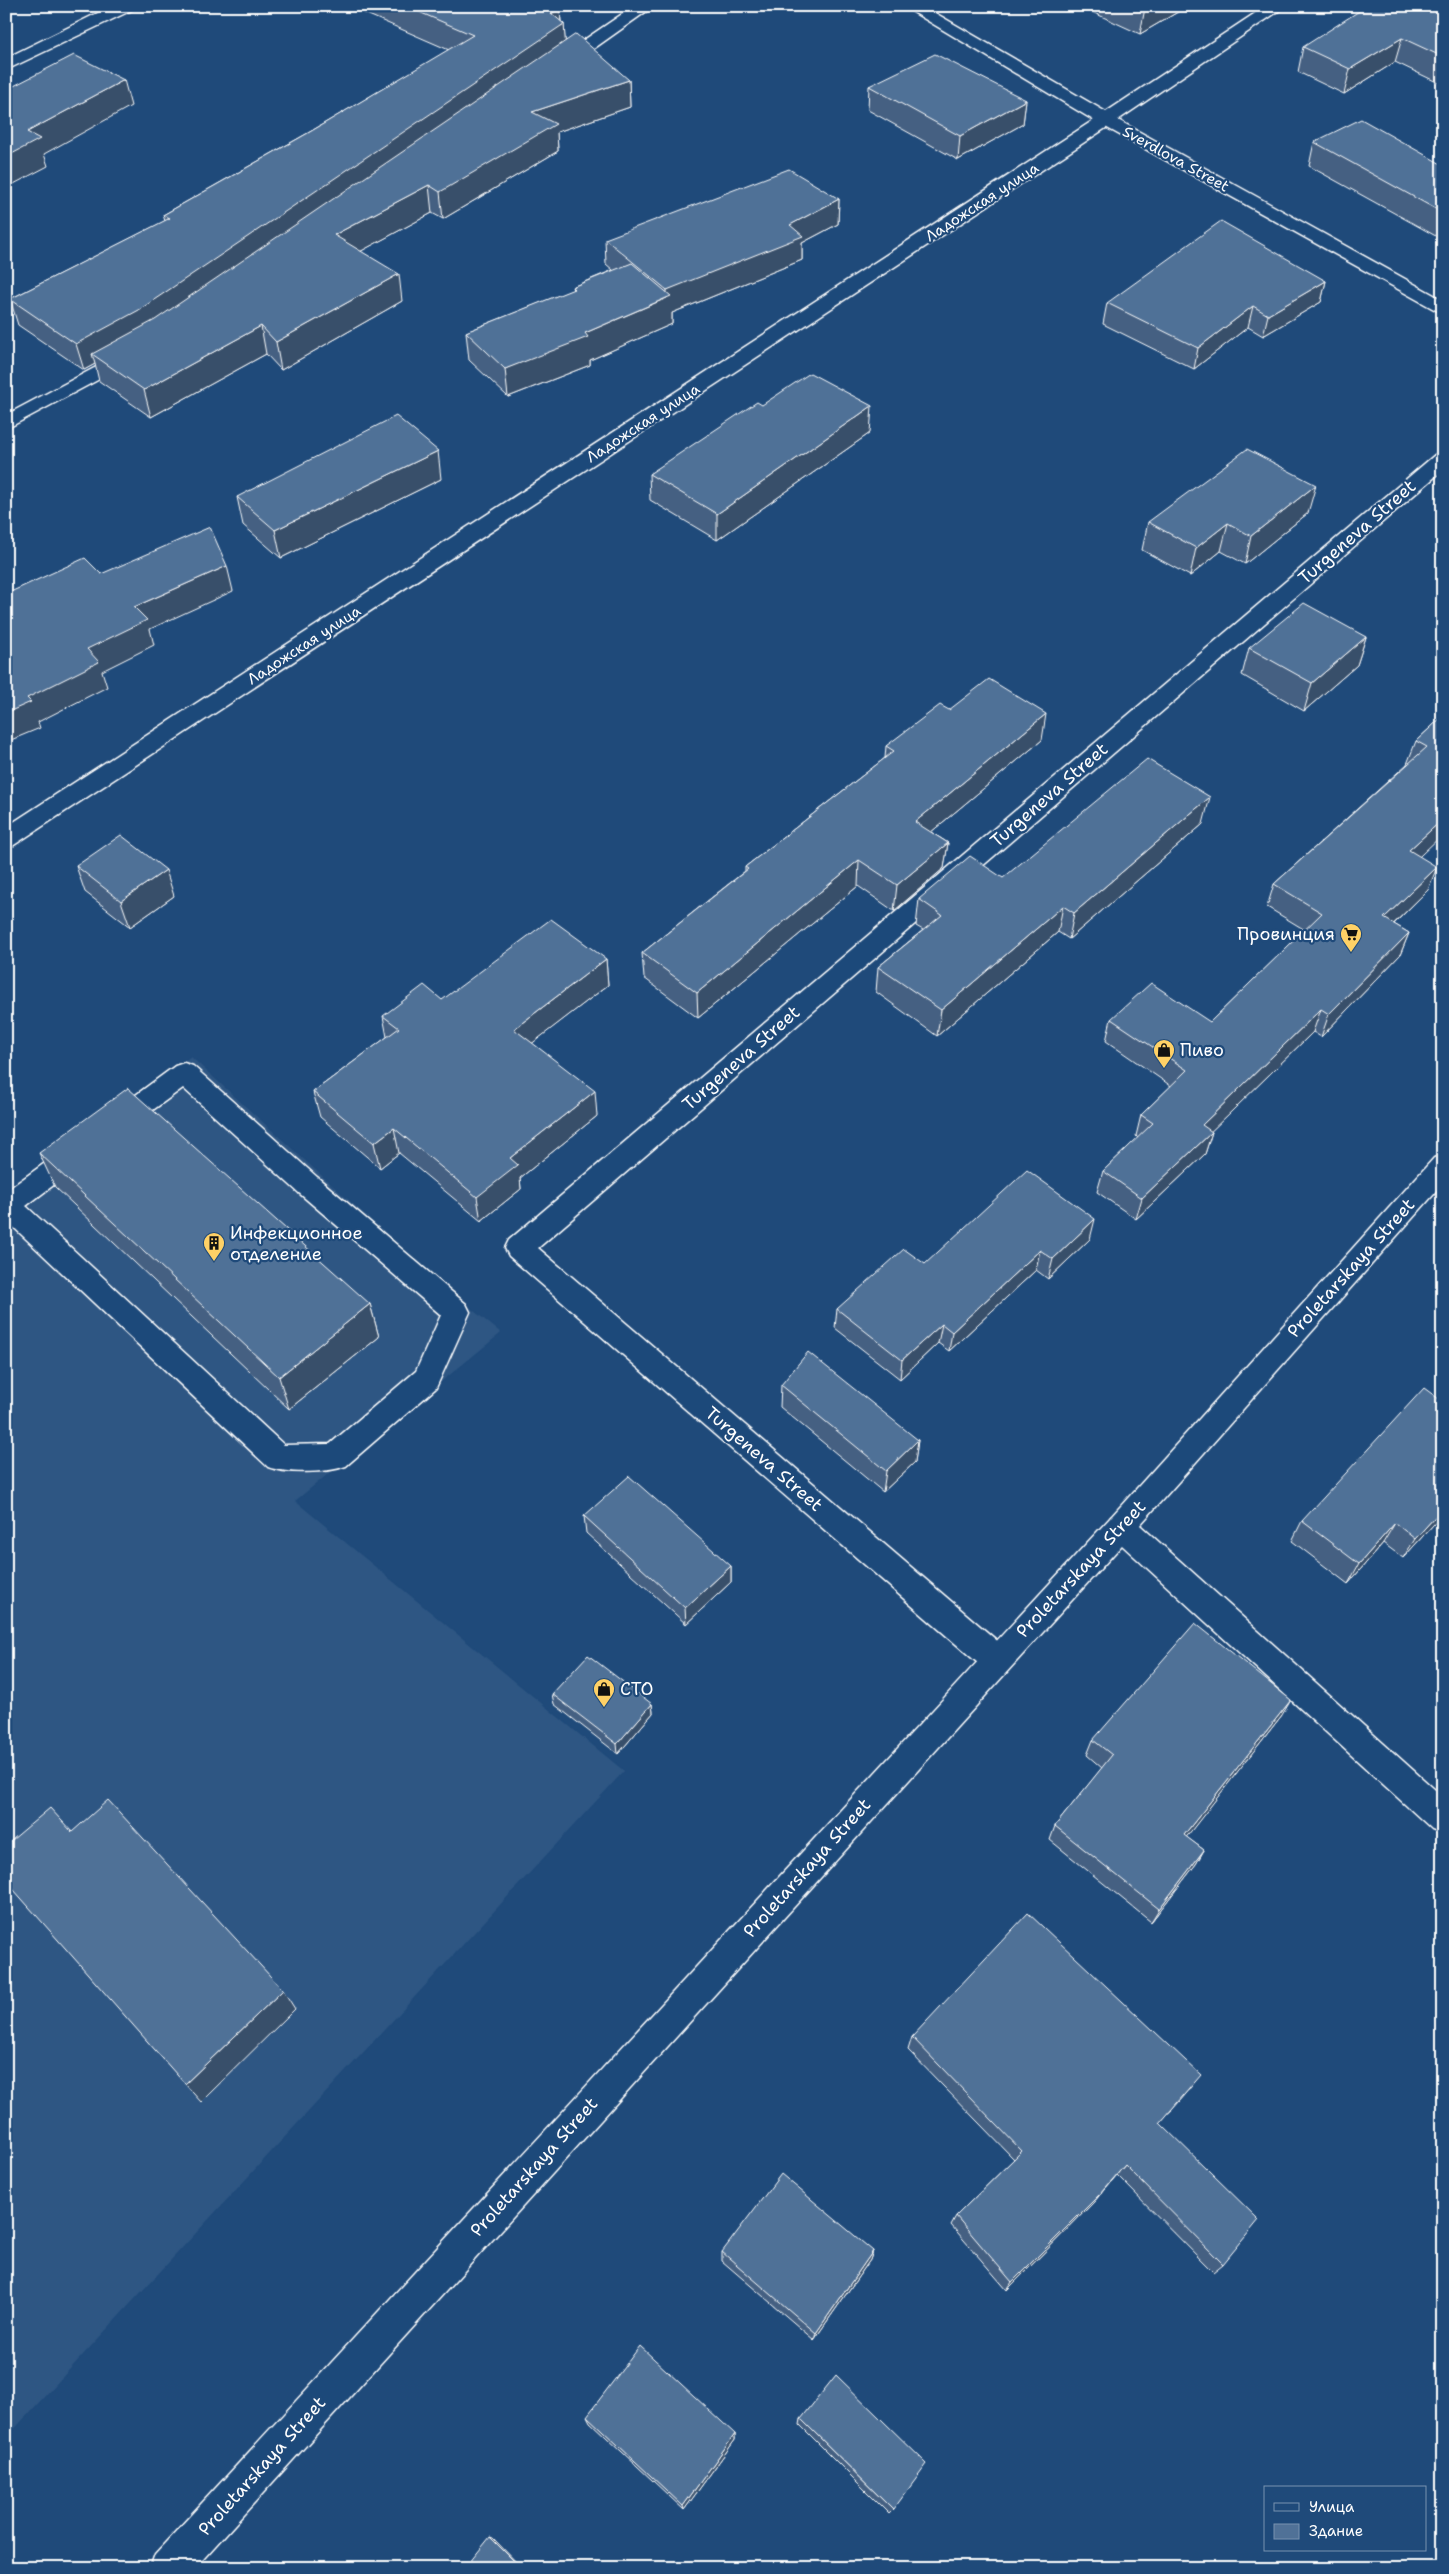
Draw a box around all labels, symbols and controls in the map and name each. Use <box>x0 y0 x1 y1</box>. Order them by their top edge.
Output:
street label: Sverdlova Street <box>1119 121 1233 197</box>
street label: Ладожская улица <box>921 157 1043 246</box>
street label: Ладожская улица <box>582 378 704 467</box>
street label: Turgeneva Street <box>1293 474 1421 590</box>
street label: Ладожская улица <box>243 600 365 689</box>
street label: Turgeneva Street <box>985 737 1113 853</box>
place label: Провинция <box>1237 922 1335 946</box>
supermarket icon: Провинция <box>1339 922 1363 953</box>
street label: Turgeneva Street <box>677 1000 805 1116</box>
shop icon: Пиво <box>1152 1038 1176 1069</box>
place label: Пиво <box>1180 1038 1224 1062</box>
street label: Proletarskaya Street <box>1282 1193 1420 1343</box>
place label: Инфекционное отделение <box>230 1221 363 1266</box>
building icon: Инфекционное отделение <box>202 1231 226 1262</box>
street label: Turgeneva Street <box>700 1401 828 1517</box>
street label: Proletarskaya Street <box>1011 1495 1151 1643</box>
shop icon: СТО <box>592 1677 616 1708</box>
place label: СТО <box>620 1677 653 1701</box>
street label: Proletarskaya Street <box>738 1793 876 1943</box>
street label: Proletarskaya Street <box>465 2092 603 2242</box>
street label: Proletarskaya Street <box>193 2391 331 2541</box>
legend <box>1264 2486 1426 2552</box>
text: Улица <box>1309 2497 1355 2517</box>
text: Здание <box>1309 2521 1363 2541</box>

